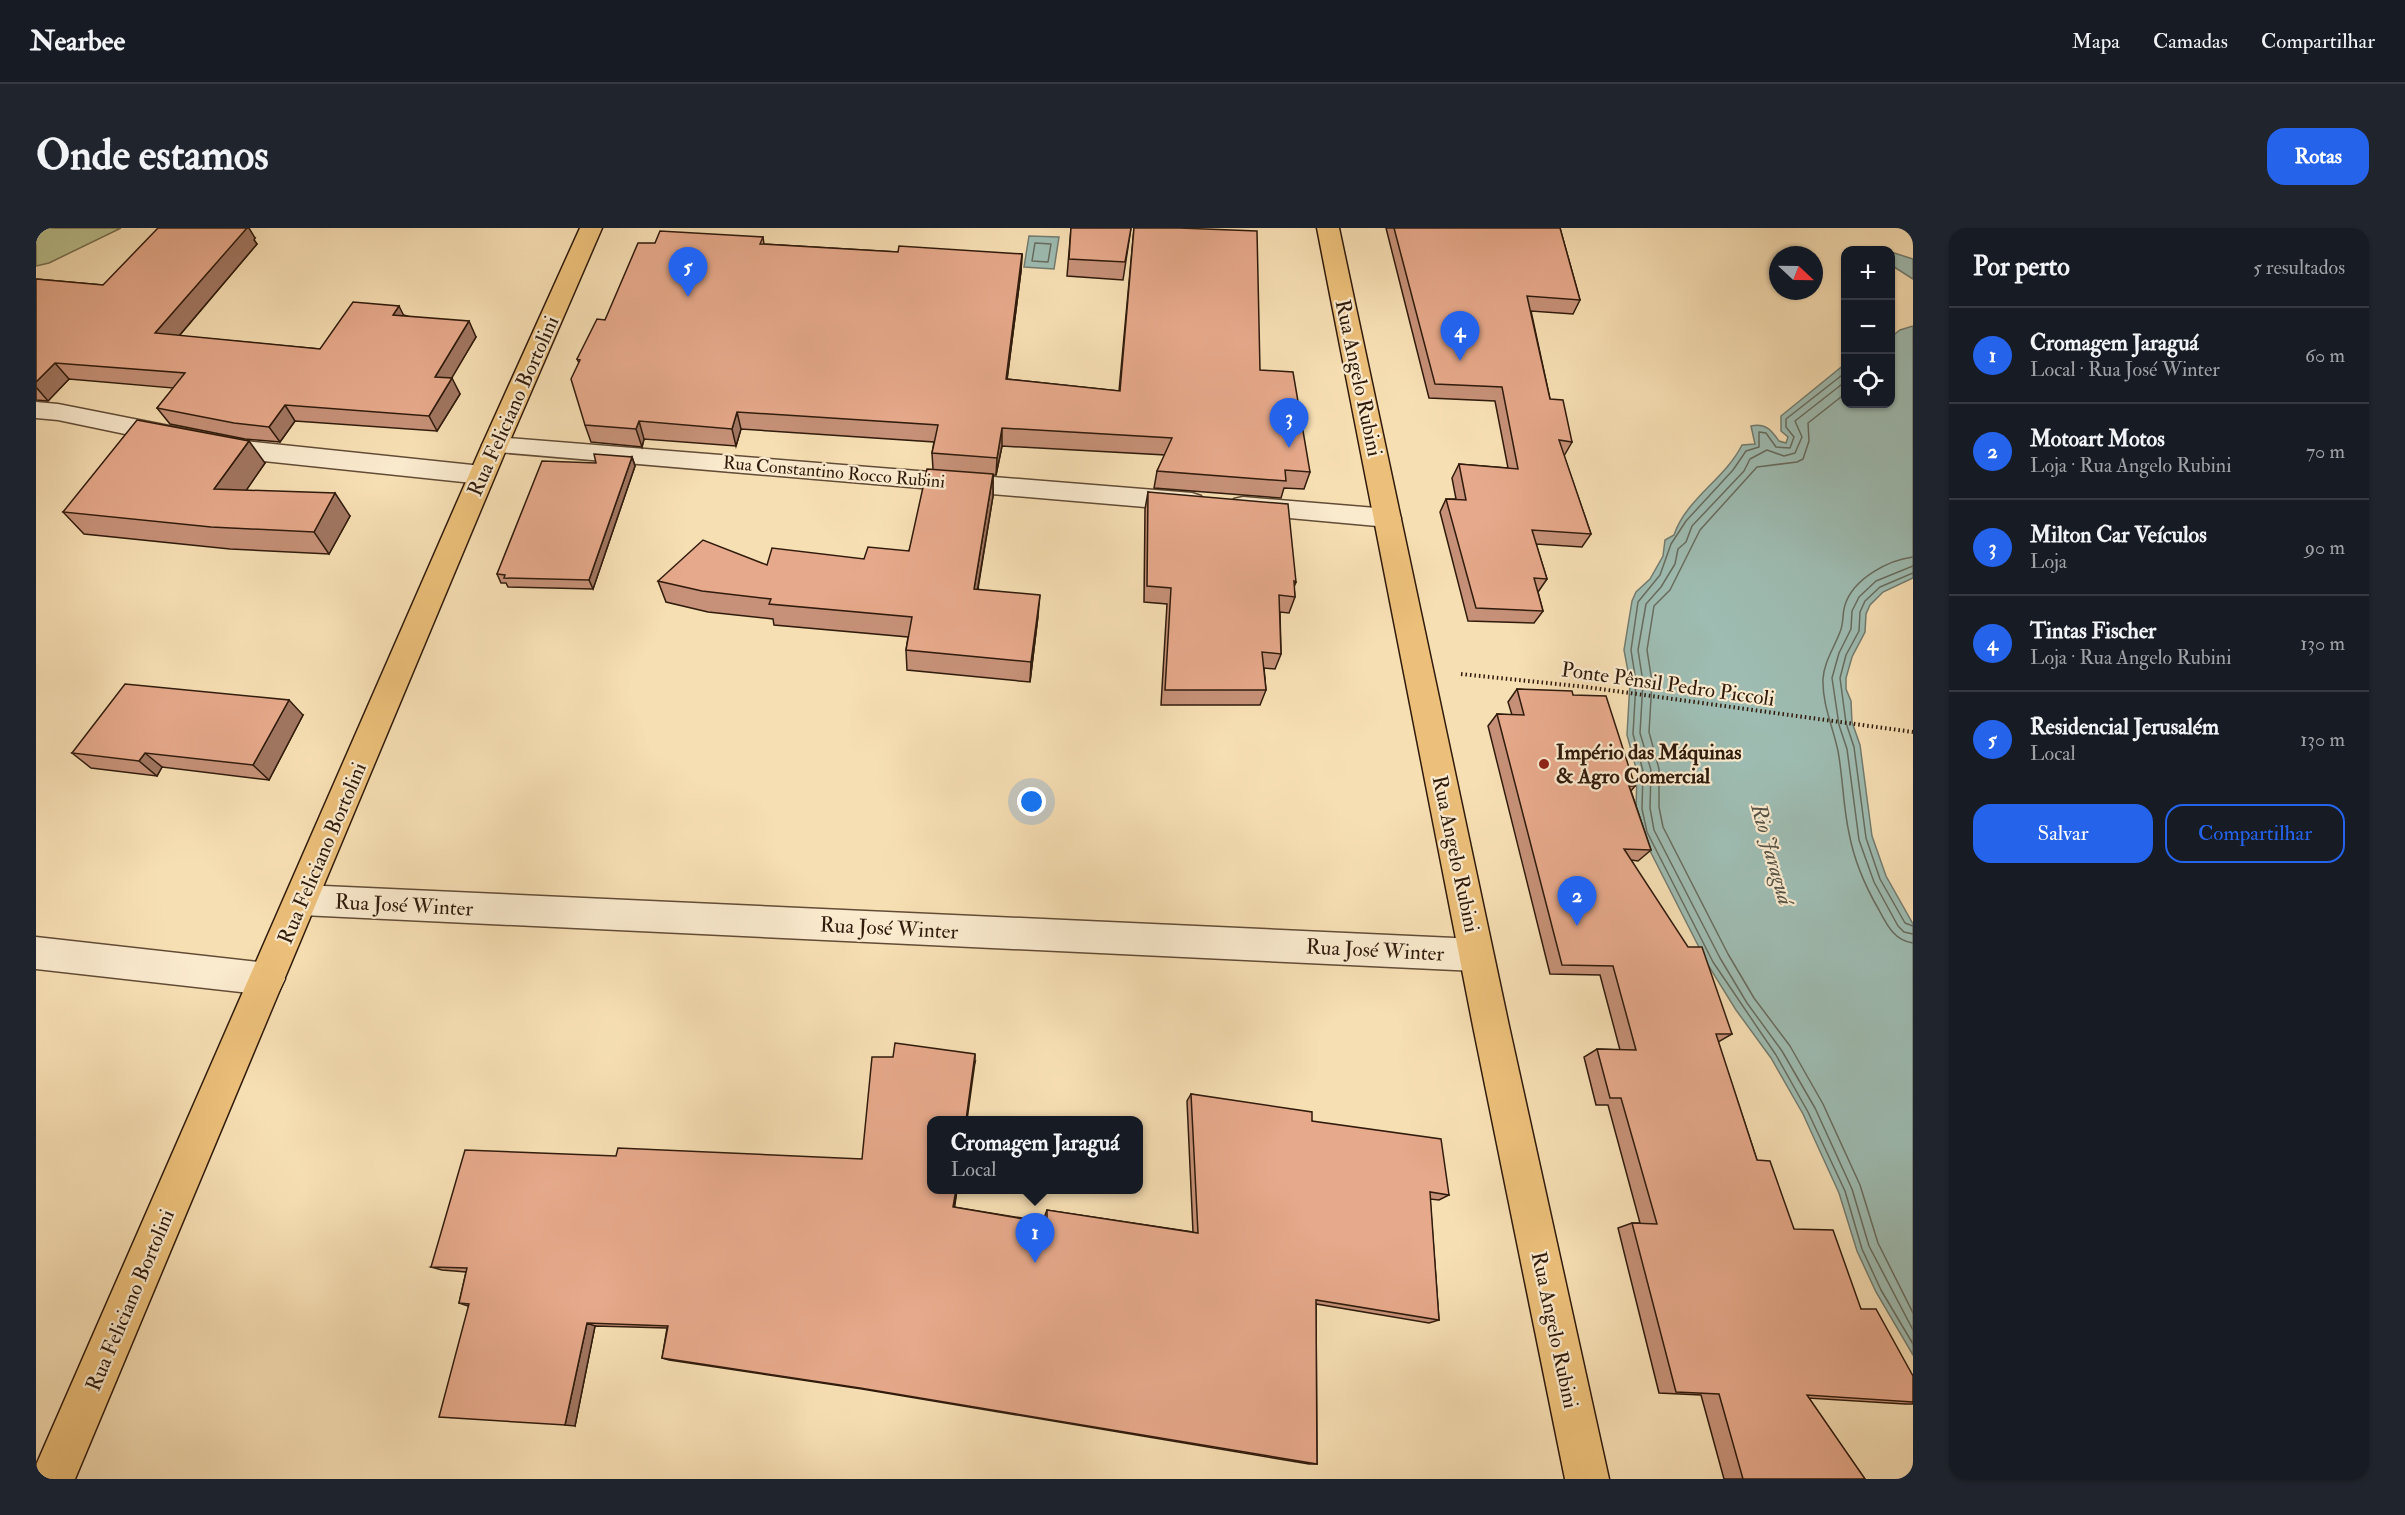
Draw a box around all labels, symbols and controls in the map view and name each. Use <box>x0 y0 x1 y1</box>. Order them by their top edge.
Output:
text: Nearbee <box>30 24 125 59</box>
text: Mapa <box>2072 28 2120 55</box>
text: Camadas <box>2153 28 2228 55</box>
text: Compartilhar <box>2261 28 2375 55</box>
button: Rotas <box>2267 128 2369 185</box>
text: Onde estamos <box>36 130 269 182</box>
north arrow <box>1769 246 1823 300</box>
map controls <box>1841 246 1895 408</box>
button: + <box>1841 246 1895 300</box>
pin: 5 <box>668 248 708 297</box>
text: Por perto <box>1973 251 2070 283</box>
text: 5 resultados <box>2253 255 2345 280</box>
street label: Rua Angelo Rubini <box>1329 297 1388 459</box>
button: − <box>1841 300 1895 354</box>
street label: Rua Feliciano Bortolini <box>461 311 566 501</box>
pin: 4 <box>1440 312 1480 361</box>
text: Cromagem Jaraguá <box>2030 329 2199 357</box>
text: 1 <box>1989 343 1996 368</box>
text: 60 m <box>2305 343 2345 368</box>
button: locate <box>1841 354 1895 408</box>
text: Local · Rua José Winter <box>2030 357 2220 382</box>
pin: 3 <box>1270 398 1308 448</box>
text: Motoart Motos <box>2030 425 2165 453</box>
text: 2 <box>1987 439 1998 464</box>
text: 70 m <box>2306 439 2345 464</box>
street label: Rua Constantino Rocco Rubini <box>722 451 946 494</box>
text: Loja · Rua Angelo Rubini <box>2030 453 2232 478</box>
text: Milton Car Veículos <box>2030 521 2207 549</box>
text: 3 <box>1989 535 1996 560</box>
text: 90 m <box>2305 535 2345 560</box>
text: Loja <box>2030 549 2067 574</box>
text: Tintas Fischer <box>2030 617 2156 645</box>
text: 4 <box>1987 631 1998 656</box>
text: 130 m <box>2300 631 2345 656</box>
text: Loja · Rua Angelo Rubini <box>2030 645 2232 670</box>
street label: Ponte Pênsil Pedro Piccoli <box>1560 656 1777 713</box>
text: Residencial Jerusalém <box>2030 713 2219 741</box>
text: 5 <box>1988 727 1997 752</box>
text: 130 m <box>2300 727 2345 752</box>
place label: Império das Máquinas & Agro Comercial <box>1556 739 1741 790</box>
text: Local <box>2030 741 2076 766</box>
marker: Império das Máquinas & Agro Comercial <box>1537 757 1551 771</box>
street label: Rua Feliciano Bortolini <box>272 758 373 948</box>
street label: Rua Angelo Rubini <box>1426 773 1485 935</box>
your location <box>1017 787 1046 816</box>
water label: Rio Jaraguá <box>1744 799 1800 910</box>
button: Salvar <box>1973 804 2153 863</box>
button: Compartilhar <box>2165 804 2345 863</box>
pin: 2 <box>1558 876 1596 926</box>
street label: Rua José Winter <box>334 888 474 923</box>
street label: Rua José Winter <box>819 911 959 946</box>
street label: Rua José Winter <box>1305 933 1445 968</box>
popup <box>927 1116 1143 1194</box>
text: Cromagem Jaraguá <box>951 1129 1119 1157</box>
text: Local <box>951 1157 996 1182</box>
street label: Rua Feliciano Bortolini <box>80 1205 181 1395</box>
pin: 1 <box>1016 1214 1054 1263</box>
street label: Rua Angelo Rubini <box>1525 1249 1584 1411</box>

